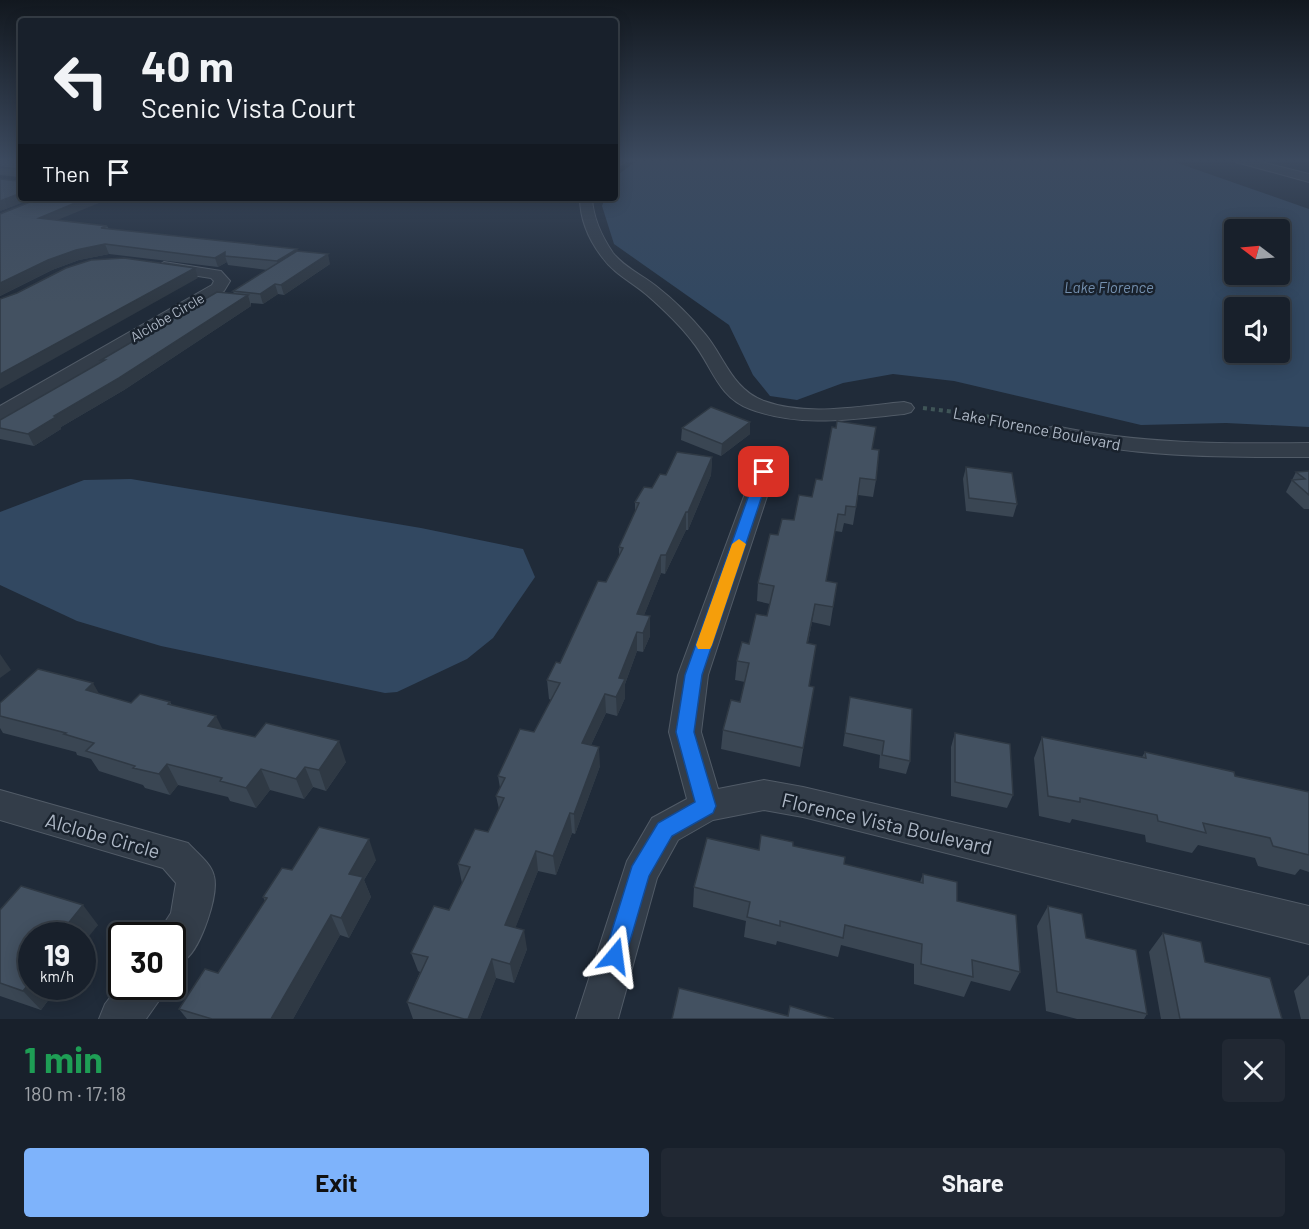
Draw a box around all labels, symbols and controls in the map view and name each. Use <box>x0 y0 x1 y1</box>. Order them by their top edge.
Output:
text: 40 m <box>141 40 234 90</box>
icon: left <box>42 42 120 120</box>
text: Scenic Vista Court <box>141 91 356 123</box>
icon: arrive <box>102 156 135 189</box>
text: Then <box>42 160 90 186</box>
north arrow <box>1224 219 1290 285</box>
map controls <box>1224 219 1290 363</box>
water label: Lake Florence <box>1064 278 1154 296</box>
street label: Alclobe Circle <box>127 289 207 345</box>
button: sound <box>1224 297 1290 363</box>
street label: Lake Florence Boulevard <box>952 402 1122 454</box>
pin <box>738 446 789 497</box>
icon: arrive <box>747 455 780 488</box>
street label: Florence Vista Boulevard <box>780 787 994 859</box>
street label: Alclobe Circle <box>43 807 163 863</box>
speed limit sign: 30 <box>108 922 186 1000</box>
position arrow <box>583 924 647 988</box>
text: 19 <box>44 936 70 972</box>
text: km/h <box>40 967 74 985</box>
text: 1 min <box>24 1037 103 1080</box>
button: close <box>1222 1039 1285 1102</box>
text: 180 m · 17:18 <box>24 1081 126 1105</box>
button: Exit <box>24 1148 649 1217</box>
button: Share <box>661 1148 1285 1217</box>

